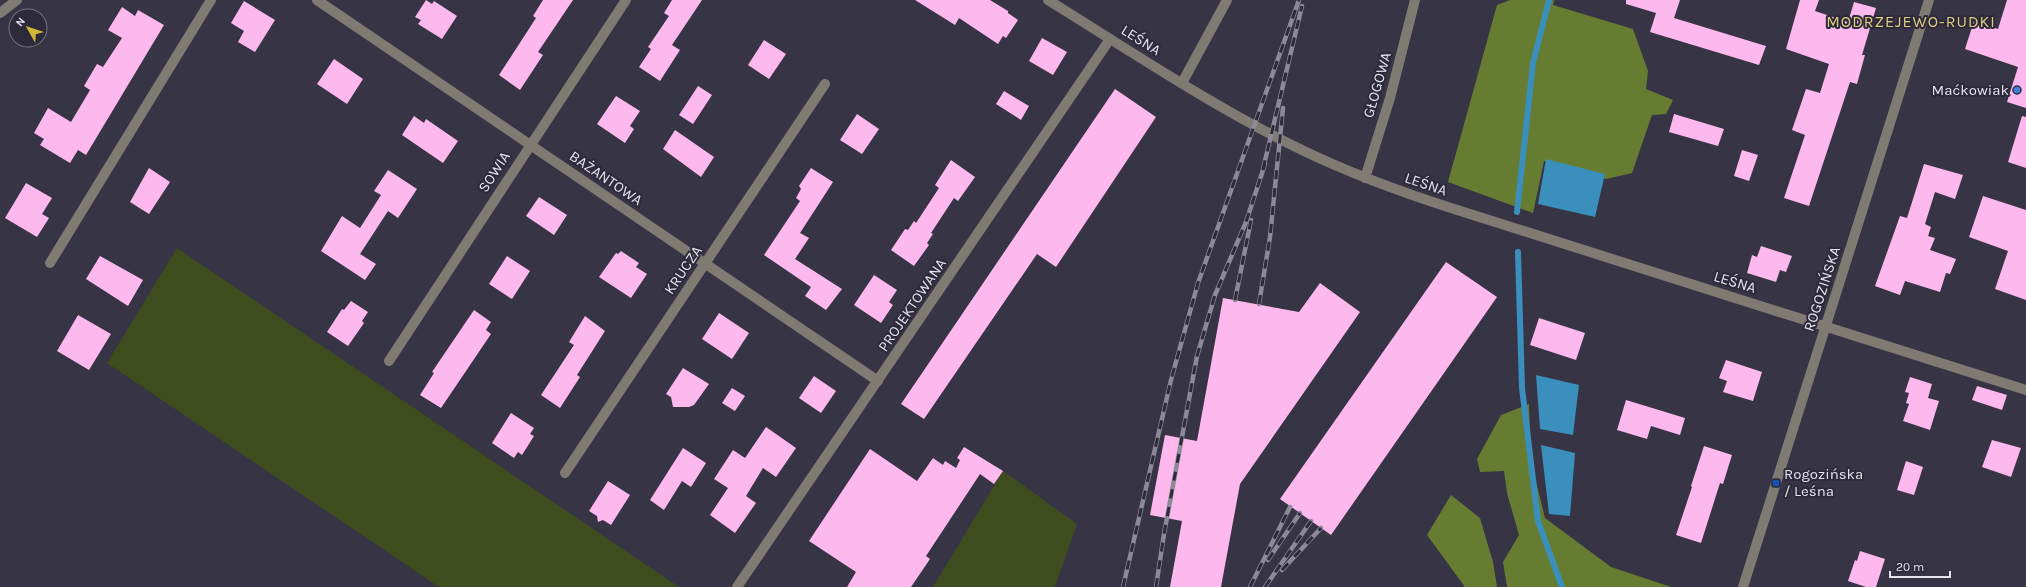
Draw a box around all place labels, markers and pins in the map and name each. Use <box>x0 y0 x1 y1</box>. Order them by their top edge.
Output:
place label: Maćkowiak <box>1932 81 2009 99</box>
marker: Maćkowiak <box>2012 85 2022 95</box>
place label: Rogozińska / Leśna <box>1784 465 1863 500</box>
marker: Rogozińska / Leśna <box>1771 478 1781 488</box>

